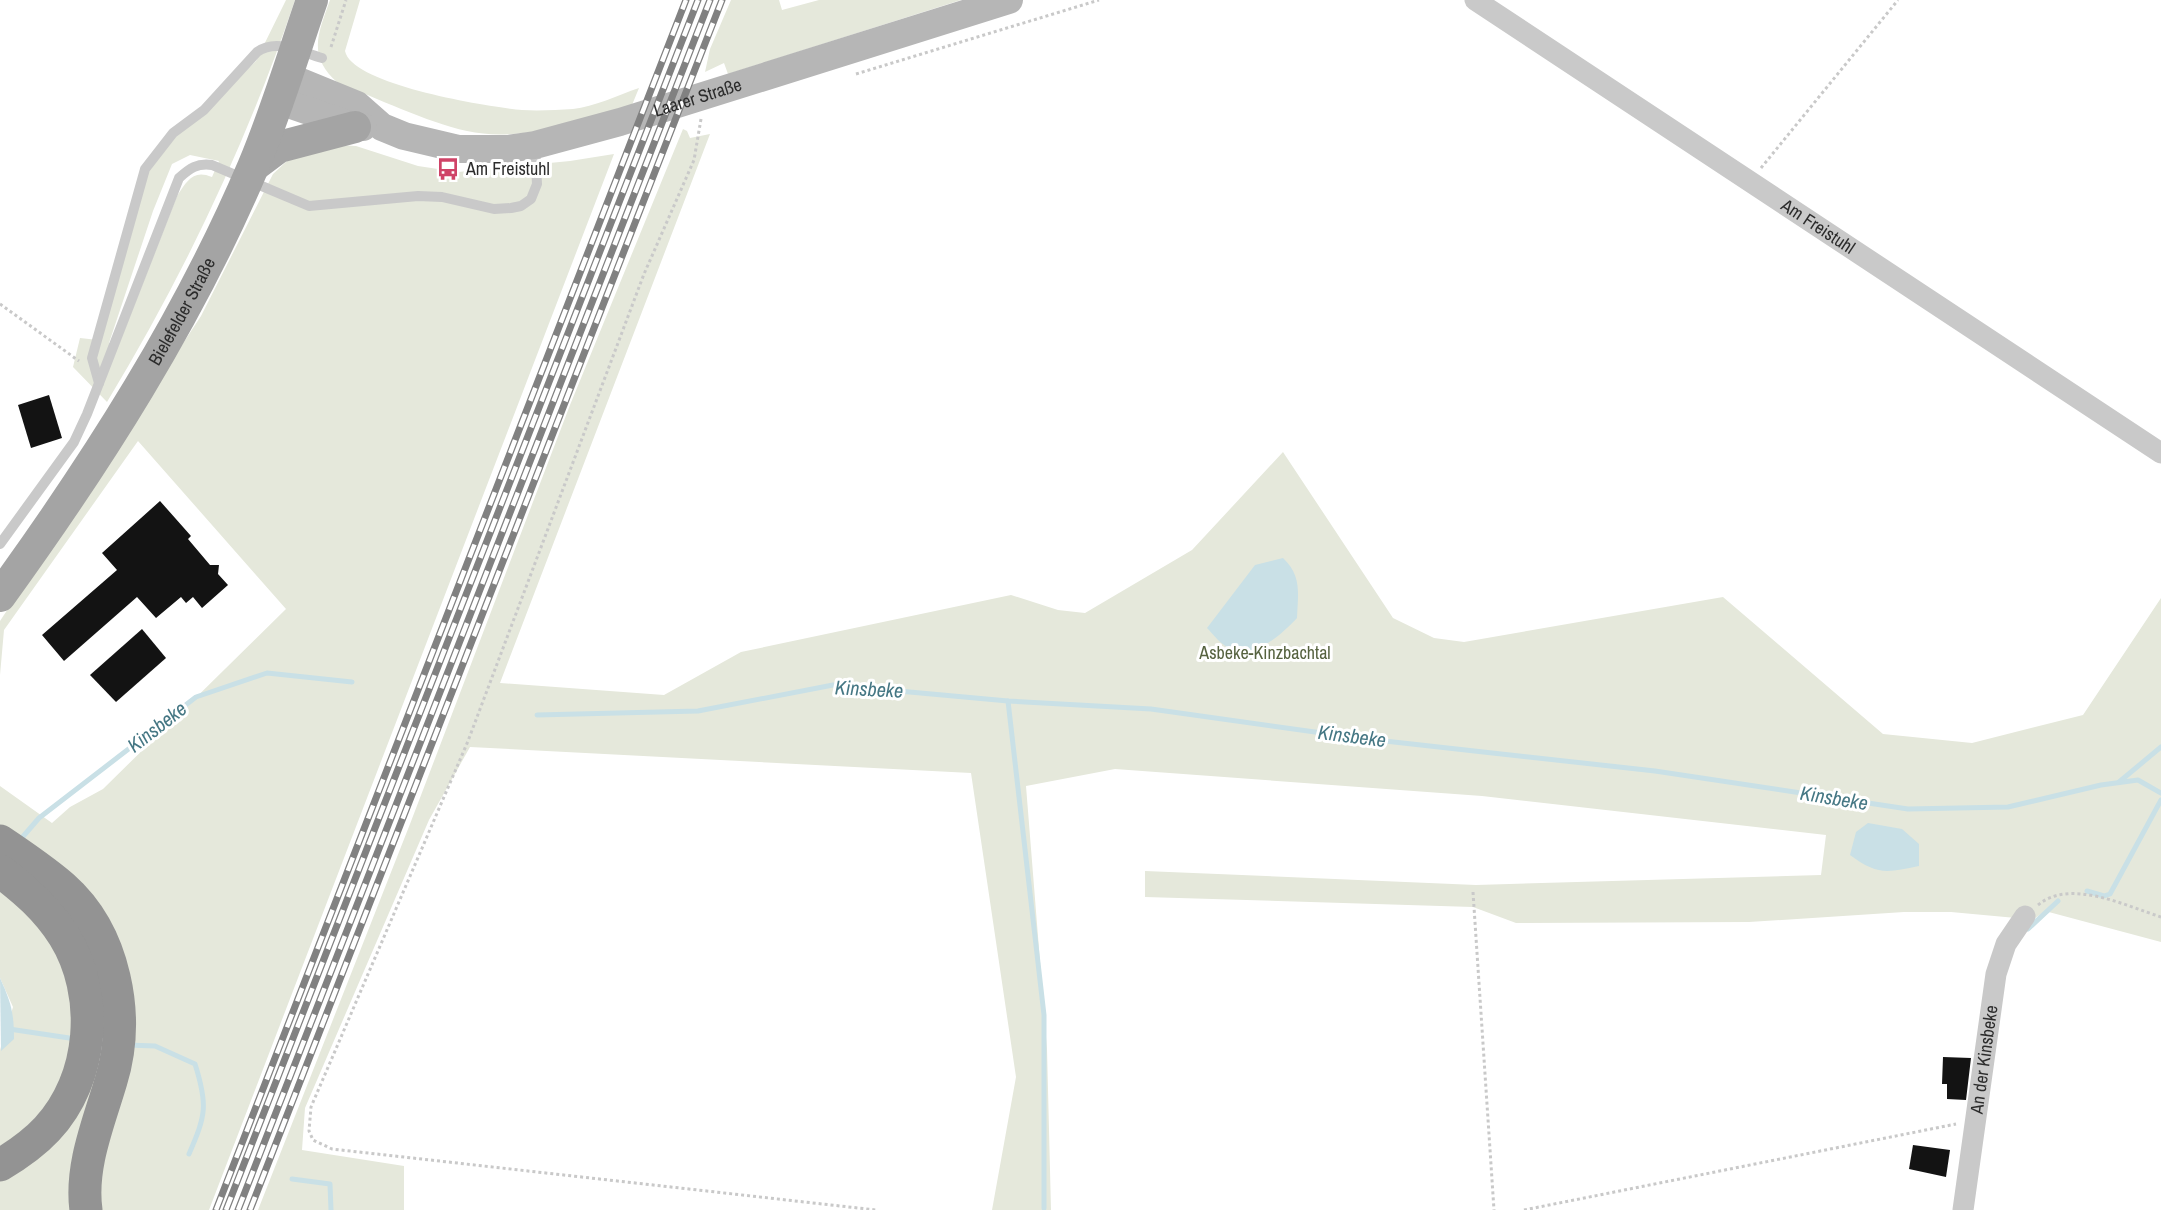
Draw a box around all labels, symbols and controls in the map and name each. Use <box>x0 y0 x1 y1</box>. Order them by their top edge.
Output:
street label: Laarer Straße <box>650 72 745 123</box>
bus stop icon: Am Freistuhl <box>435 156 461 182</box>
place label: Am Freistuhl <box>465 156 550 181</box>
street label: Am Freistuhl <box>1776 192 1860 260</box>
street label: Bielefelder Straße <box>142 253 221 370</box>
park label: Asbeke-Kinzbachtal <box>1198 640 1331 665</box>
water label: Kinsbeke <box>834 673 904 704</box>
water label: Kinsbeke <box>121 695 192 758</box>
water label: Kinsbeke <box>1316 718 1388 753</box>
water label: Kinsbeke <box>1798 779 1870 816</box>
street label: An der Kinsbeke <box>1963 1004 2004 1116</box>

